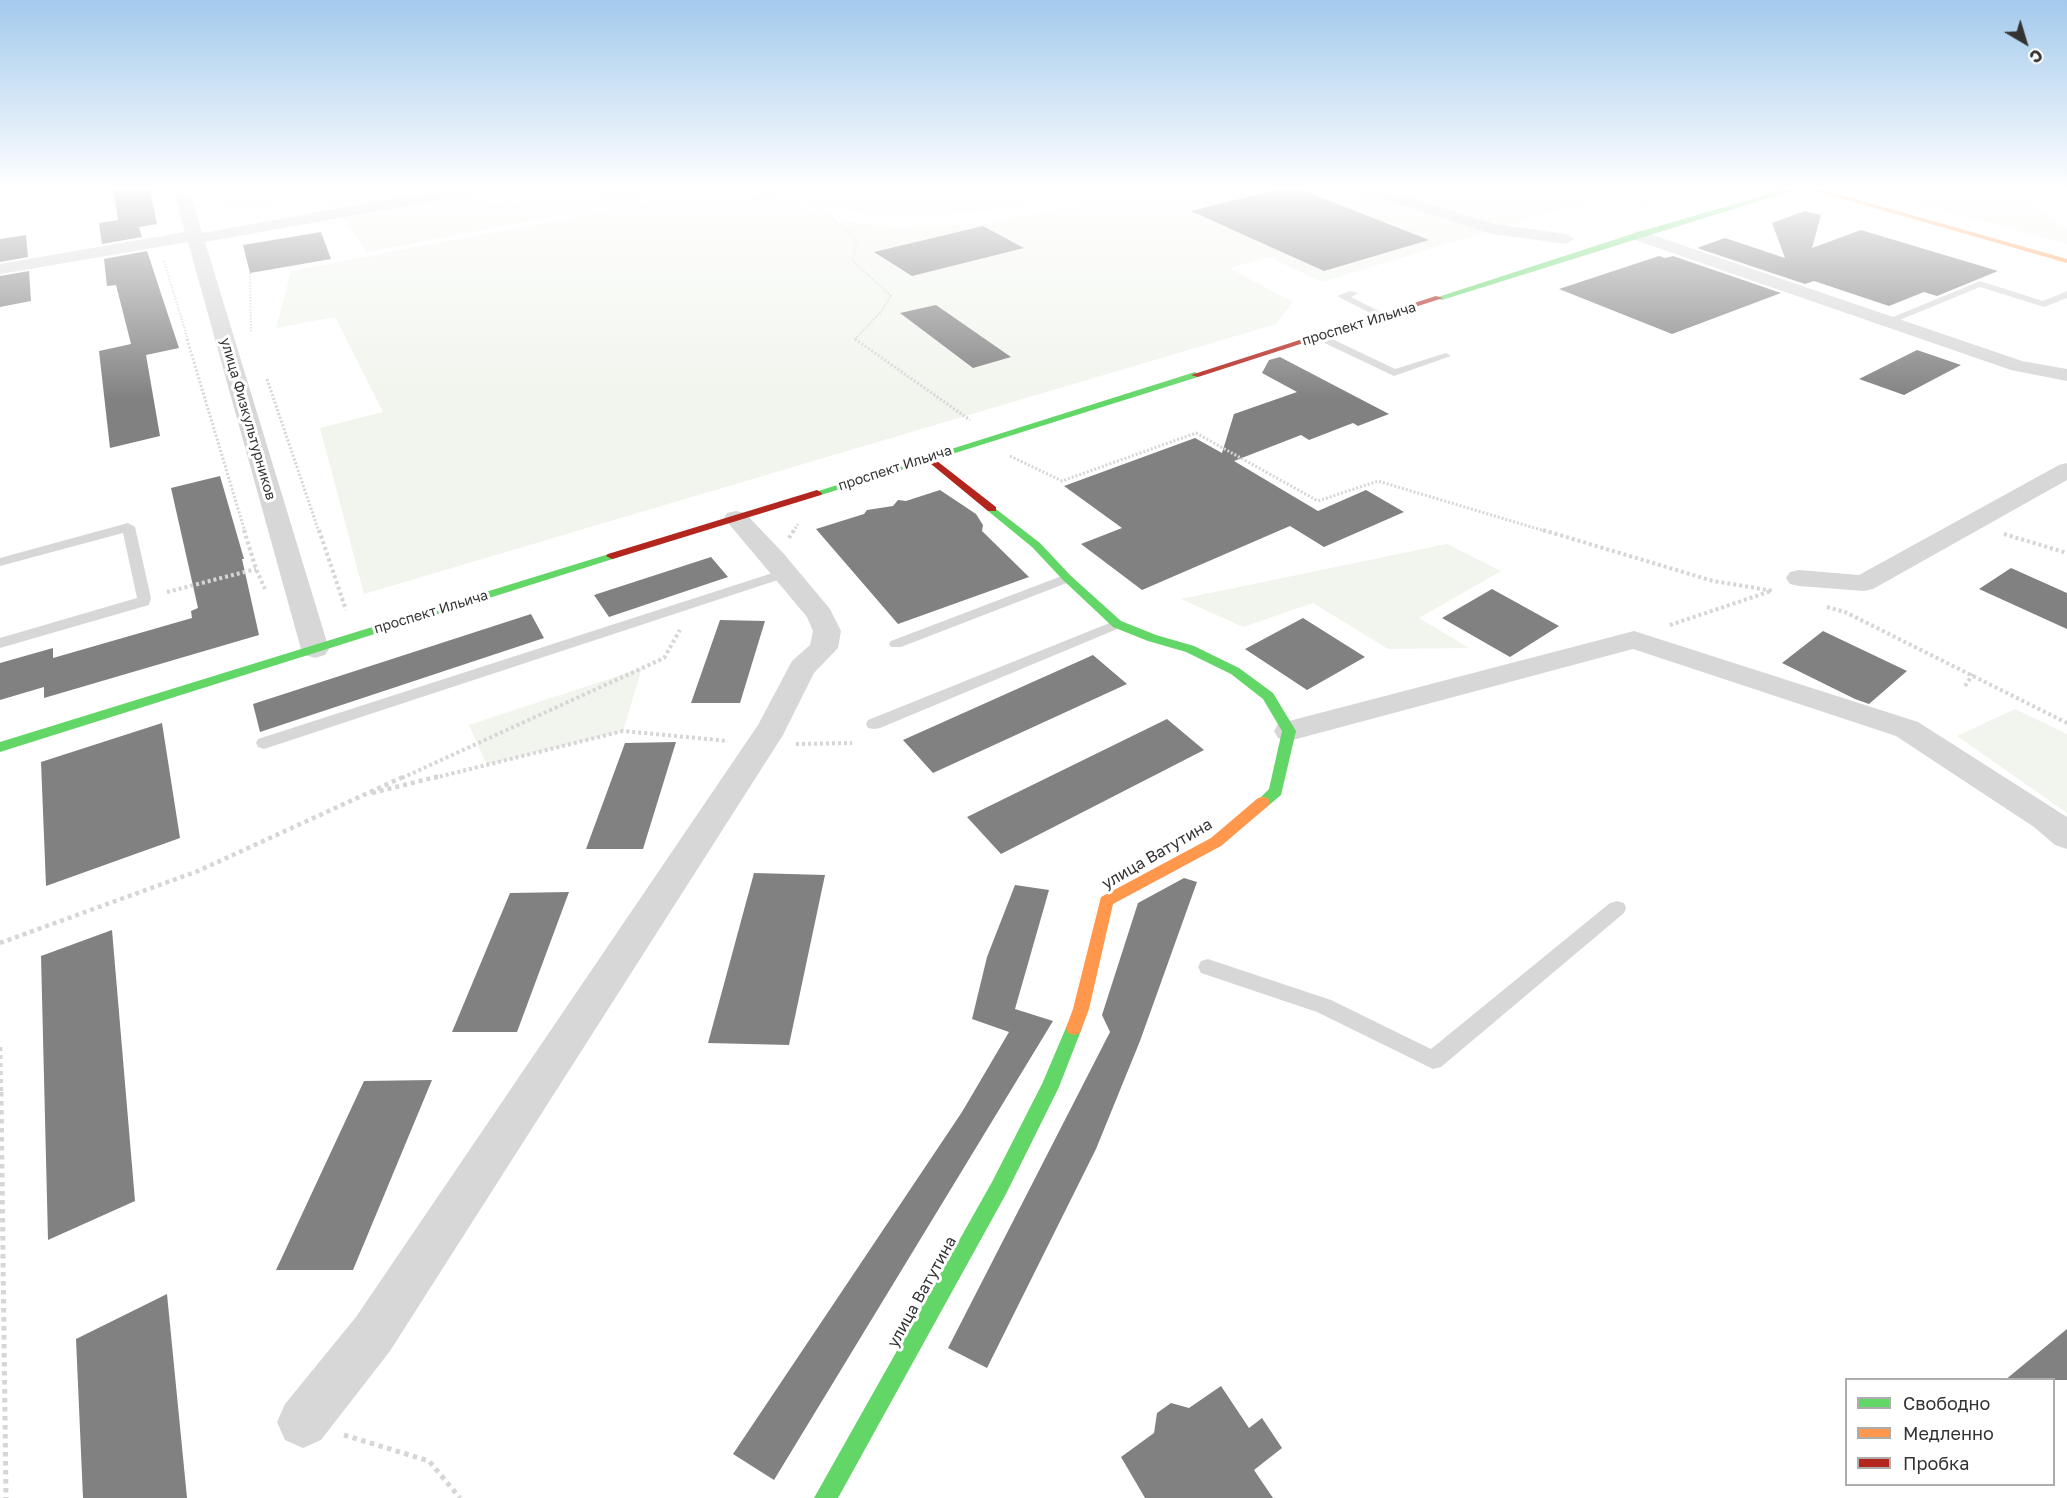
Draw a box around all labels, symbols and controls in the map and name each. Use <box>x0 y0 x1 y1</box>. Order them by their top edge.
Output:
north arrow <box>1995 12 2055 72</box>
text: С <box>2025 45 2047 68</box>
street label: проспект Ильича <box>1300 299 1418 349</box>
street label: улица Физкультурников <box>217 336 279 502</box>
street label: проспект Ильича <box>836 442 954 494</box>
street label: проспект Ильича <box>372 587 490 637</box>
street label: улица Ватутина <box>1098 815 1216 893</box>
street label: улица Ватутина <box>883 1233 961 1351</box>
legend <box>1845 1378 2055 1486</box>
text: Свободно <box>1903 1392 1990 1414</box>
text: Медленно <box>1903 1422 1994 1444</box>
text: Пробка <box>1903 1452 1969 1474</box>

